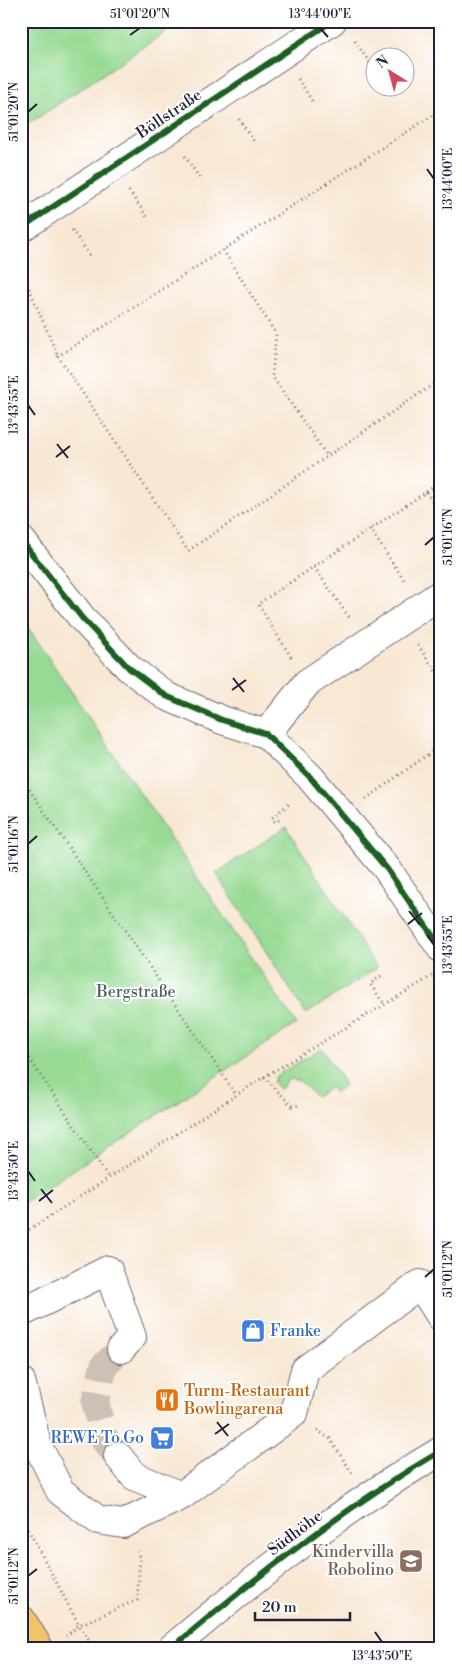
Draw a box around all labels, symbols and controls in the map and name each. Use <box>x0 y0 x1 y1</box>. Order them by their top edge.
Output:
text: 51°01'20"N <box>110 7 170 22</box>
text: 13°44'00"E <box>289 7 351 22</box>
north arrow <box>364 48 414 98</box>
text: N <box>373 52 393 73</box>
text: 51°01'20"N <box>7 82 22 142</box>
street label: Böllstraße <box>132 85 205 144</box>
text: 13°44'00"E <box>441 148 456 210</box>
text: 13°43'55"E <box>7 376 22 434</box>
text: 51°01'16"N <box>441 508 456 566</box>
text: 51°01'16"N <box>7 815 22 873</box>
text: 13°43'55"E <box>441 916 456 974</box>
park label: Bergstraße <box>95 982 176 1002</box>
text: 13°43'50"E <box>7 1141 22 1201</box>
text: 51°01'12"N <box>441 1240 456 1298</box>
shop icon: Franke <box>240 1318 266 1344</box>
place label: Franke <box>270 1321 321 1341</box>
place label: Turm-Restaurant Bowlingarena <box>183 1381 310 1419</box>
restaurant icon: Turm-Restaurant Bowlingarena <box>154 1387 180 1413</box>
supermarket icon: REWE To Go <box>149 1425 175 1451</box>
place label: REWE To Go <box>51 1428 144 1448</box>
street label: Südhöhe <box>264 1506 326 1560</box>
place label: Kindervilla Robolino <box>312 1542 395 1580</box>
text: 51°01'12"N <box>7 1547 22 1605</box>
school or university icon: Kindervilla Robolino <box>398 1548 424 1574</box>
scale bar <box>255 1589 350 1621</box>
text: 20 m <box>262 1598 297 1617</box>
text: 13°43'50"E <box>352 1649 412 1664</box>

